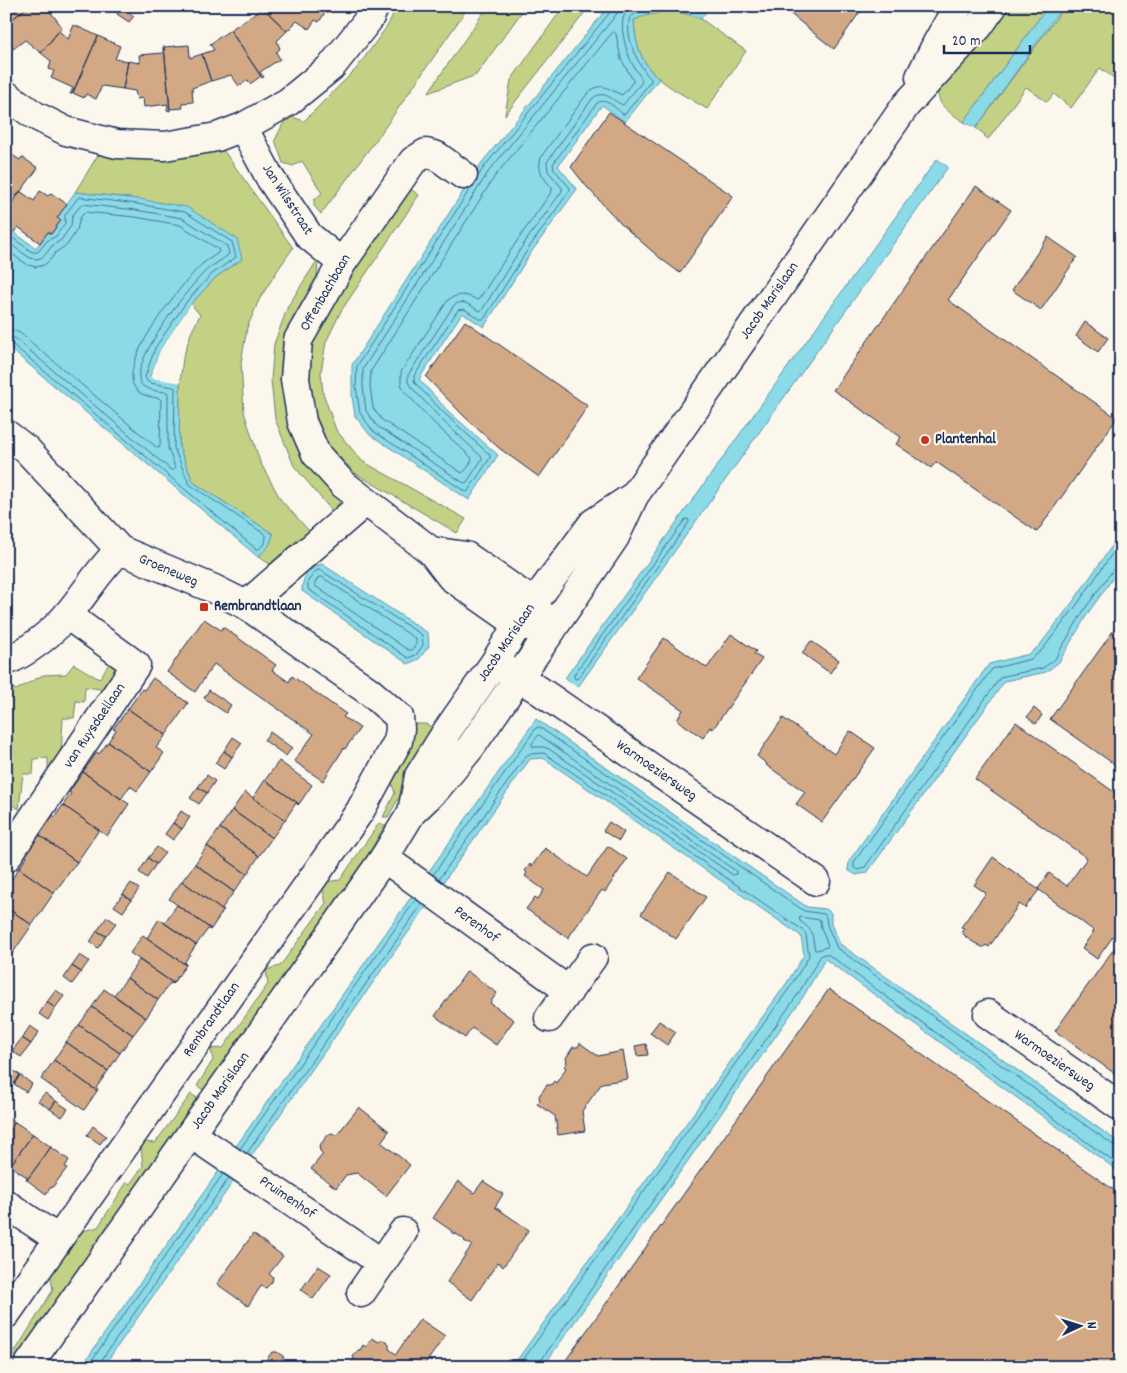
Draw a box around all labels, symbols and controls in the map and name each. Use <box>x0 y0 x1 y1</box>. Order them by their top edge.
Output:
scale bar <box>944 22 1031 54</box>
text: 20 m <box>952 31 980 53</box>
street label: Jan Wilsstraat <box>256 160 319 240</box>
street label: Offenbachbaan <box>295 250 357 336</box>
street label: Jacob Marislaan <box>735 258 805 344</box>
place label: Plantenhal <box>935 429 996 451</box>
marker: Plantenhal <box>919 434 931 446</box>
street label: Groeneweg <box>135 549 201 593</box>
place label: Rembrandtlaan <box>214 596 301 618</box>
street label: Jacob Marislaan <box>473 599 541 687</box>
marker: Rembrandtlaan <box>198 601 210 613</box>
street label: van Ruysdaellaan <box>58 679 132 773</box>
street label: Warmoeziersweg <box>611 735 701 807</box>
street label: Perenhof <box>449 901 504 949</box>
street label: Rembrandtlaan <box>178 978 246 1062</box>
street label: Warmoeziersweg <box>1009 1025 1099 1097</box>
street label: Jacob Marislaan <box>186 1048 256 1134</box>
street label: Pruimenhof <box>254 1171 320 1225</box>
north arrow <box>1054 1300 1104 1350</box>
text: N <box>1081 1321 1101 1329</box>

